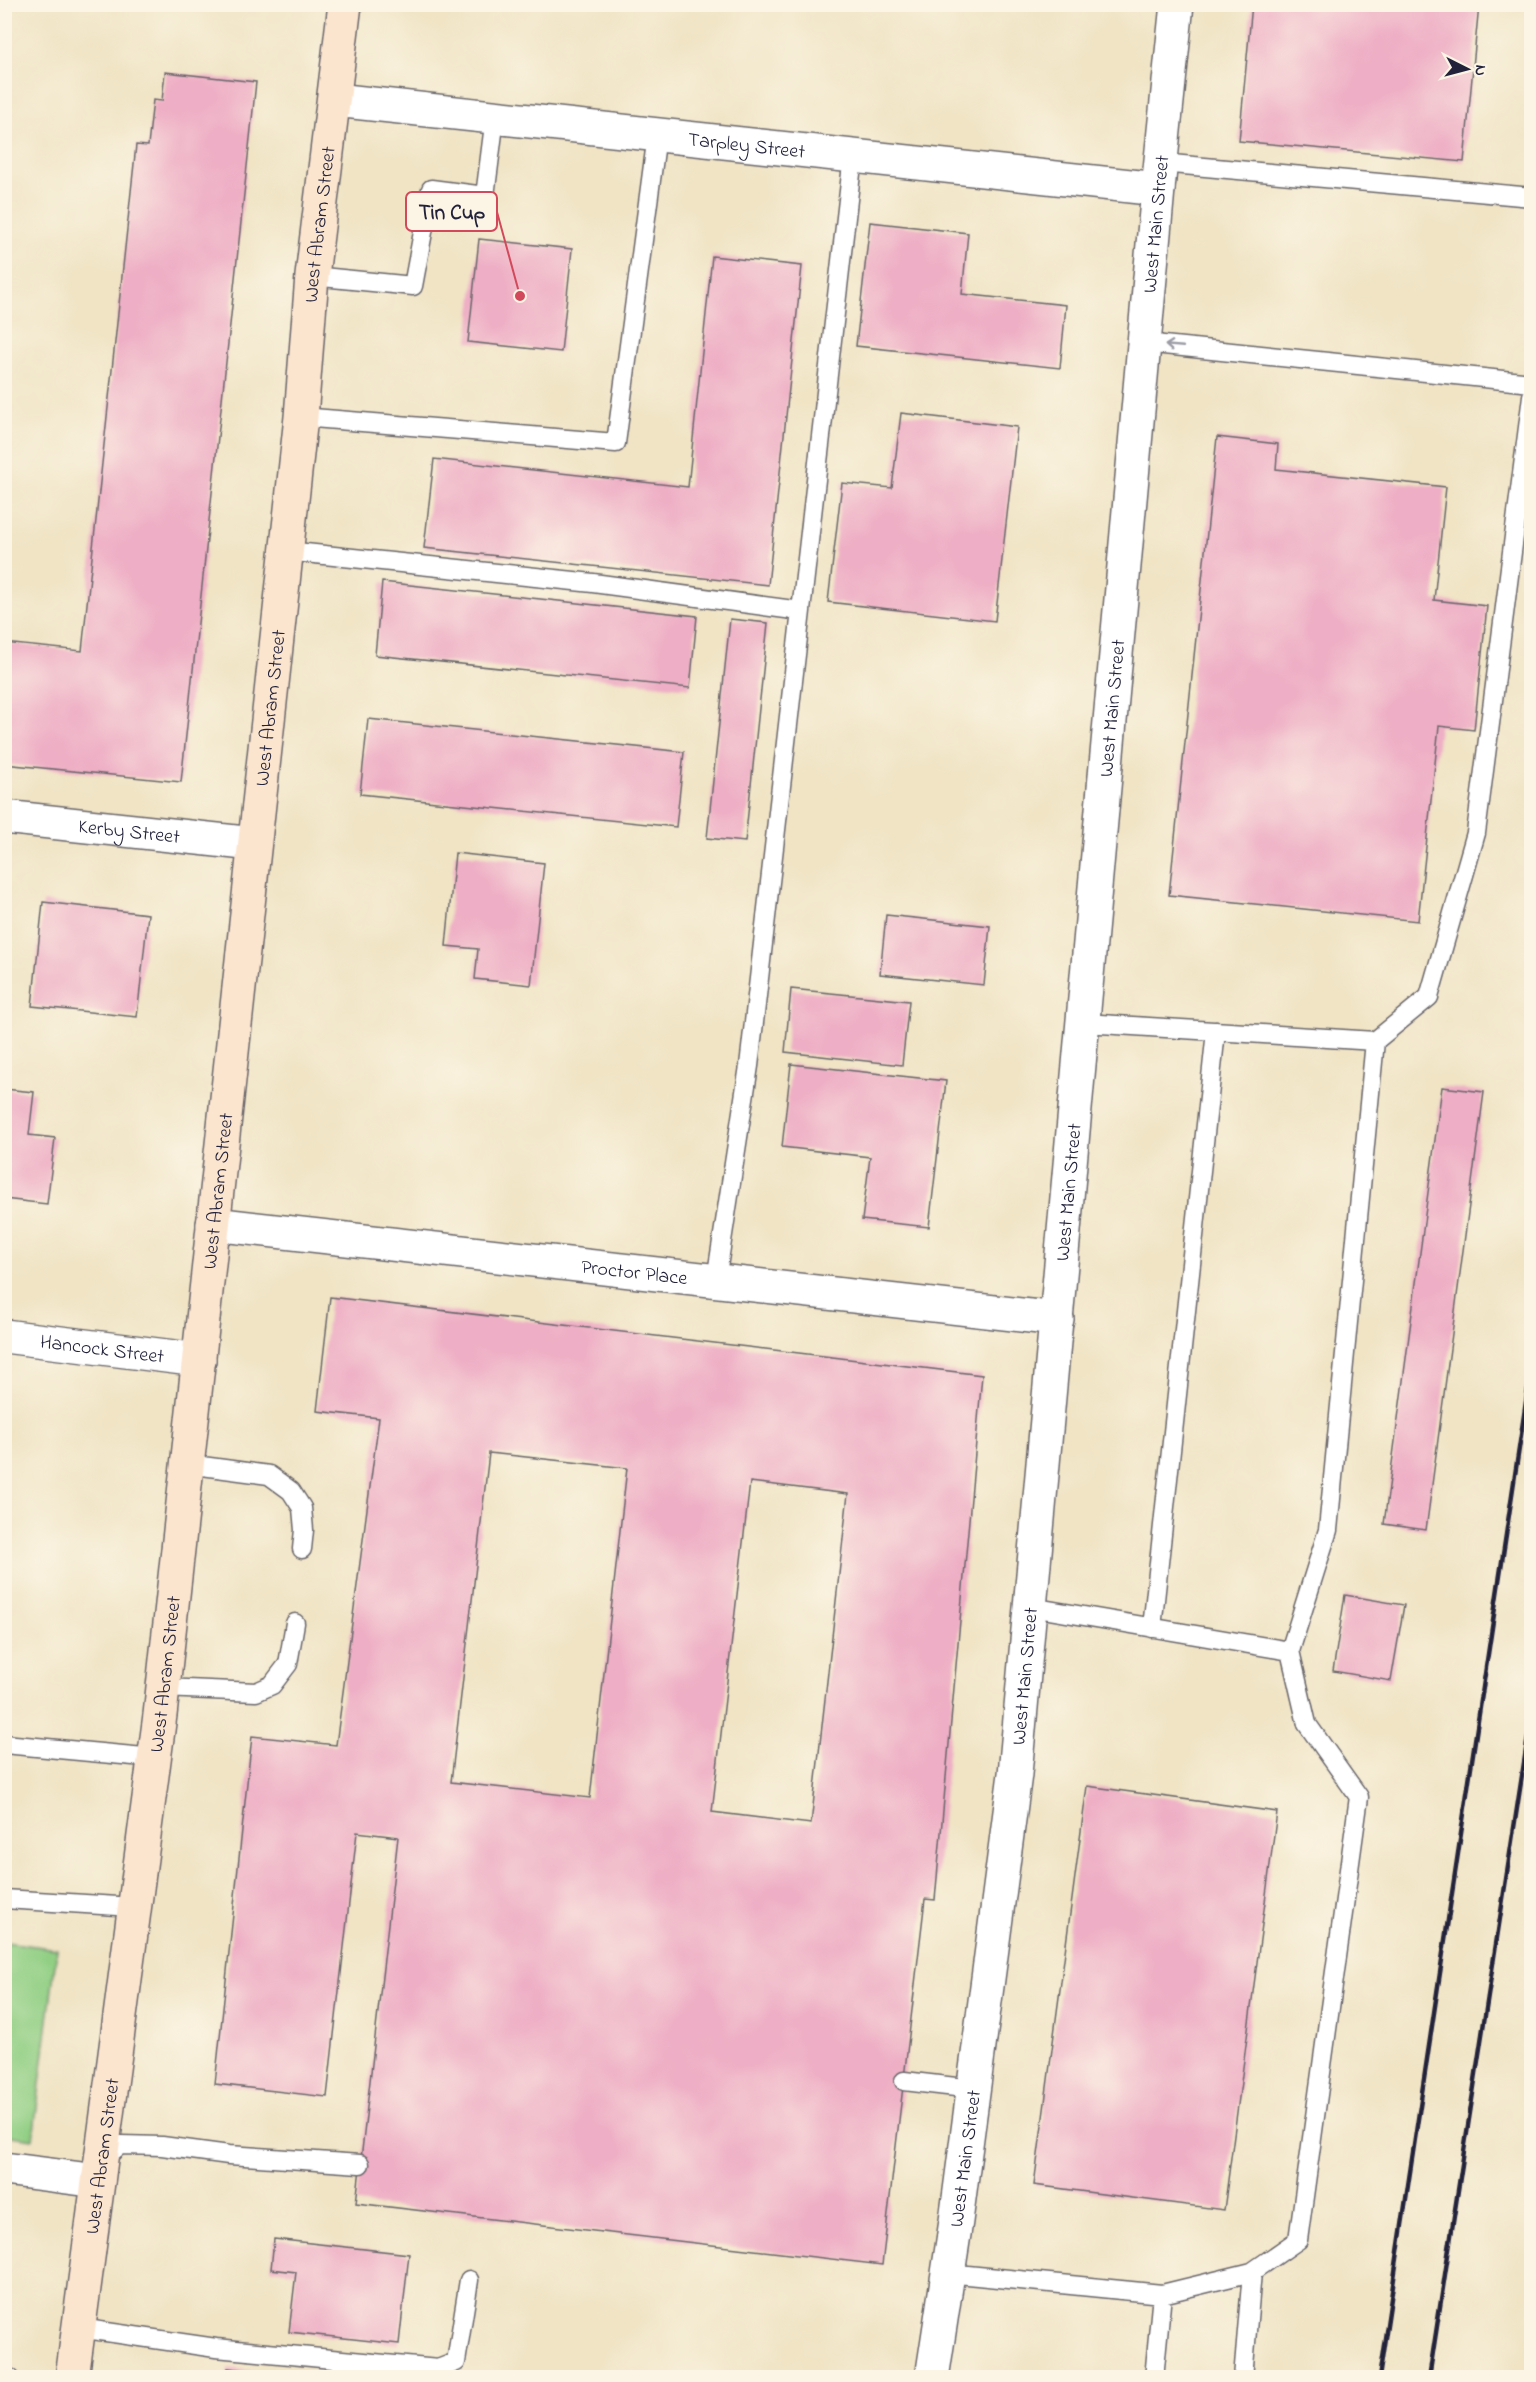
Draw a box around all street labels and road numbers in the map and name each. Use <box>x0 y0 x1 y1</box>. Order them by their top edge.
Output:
street label: Tarpley Street <box>686 126 807 168</box>
street label: West Abram Street <box>298 144 345 304</box>
street label: West Main Street <box>1137 154 1178 294</box>
street label: West Abram Street <box>249 628 295 788</box>
street label: West Main Street <box>1093 638 1134 778</box>
street label: Kerby Street <box>77 813 182 853</box>
street label: West Abram Street <box>197 1111 242 1271</box>
street label: West Main Street <box>1049 1122 1091 1262</box>
street label: Proctor Place <box>579 1254 689 1294</box>
street label: Hancock Street <box>38 1329 166 1373</box>
street label: West Abram Street <box>143 1594 190 1754</box>
street label: West Main Street <box>1006 1606 1047 1746</box>
street label: West Abram Street <box>79 2076 129 2236</box>
street label: West Main Street <box>943 2088 990 2229</box>

